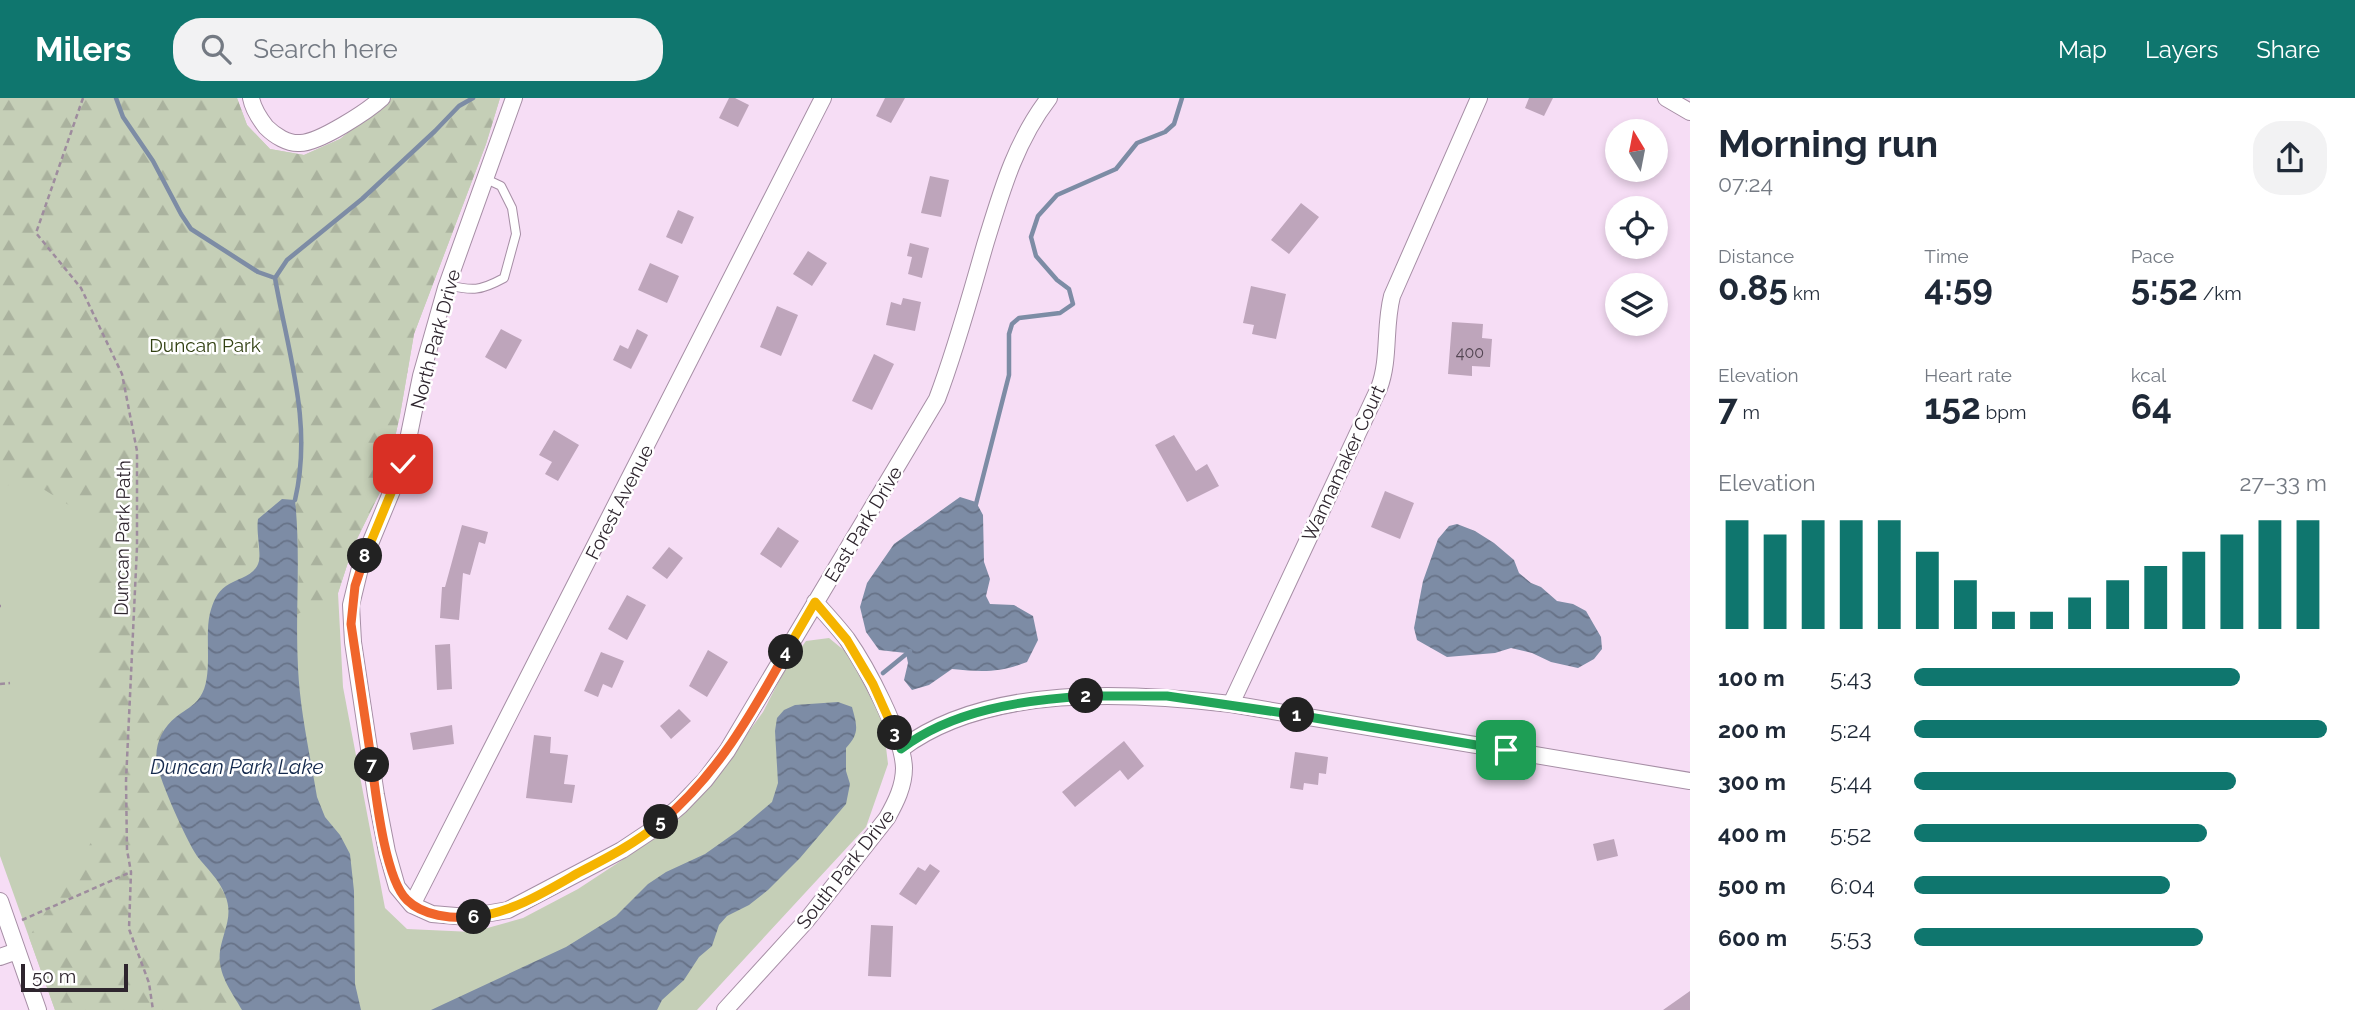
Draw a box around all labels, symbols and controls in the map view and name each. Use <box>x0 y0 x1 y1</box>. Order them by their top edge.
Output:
search box <box>173 18 663 81</box>
text: Milers <box>35 30 131 69</box>
icon: search <box>197 30 235 68</box>
text: Search here <box>253 34 398 64</box>
text: Map <box>2058 35 2107 64</box>
text: Layers <box>2145 35 2218 64</box>
text: Share <box>2256 35 2320 64</box>
north arrow <box>1605 119 1668 182</box>
map controls <box>1605 119 1668 336</box>
text: Morning run <box>1718 121 1938 166</box>
button: share <box>2253 121 2327 195</box>
text: 07:24 <box>1718 170 1773 197</box>
button: locate <box>1605 196 1668 259</box>
text: Distance <box>1718 245 1794 267</box>
text: Time <box>1924 245 1969 267</box>
text: Pace <box>2131 245 2174 267</box>
street label: North Park Drive <box>406 267 464 411</box>
text: 0.85 <box>1718 267 1788 308</box>
text: 4:59 <box>1924 267 1993 308</box>
text: 5:52 <box>2131 267 2198 308</box>
button: layers <box>1605 273 1668 336</box>
text: km <box>1788 282 1820 304</box>
text: /km <box>2198 282 2242 304</box>
park label: Duncan Park <box>149 334 261 356</box>
house number: 400 <box>1456 343 1484 362</box>
text: Elevation <box>1718 364 1799 386</box>
text: Heart rate <box>1924 364 2012 386</box>
text: kcal <box>2131 364 2166 386</box>
street label: Wannamaker Court <box>1297 381 1389 545</box>
text: 7 <box>1718 386 1738 427</box>
text: 152 <box>1924 386 1981 427</box>
text: 64 <box>2131 386 2172 427</box>
text: m <box>1738 401 1760 423</box>
text: bpm <box>1981 401 2027 423</box>
pin <box>373 434 433 494</box>
street label: Forest Avenue <box>581 441 657 563</box>
icon: check <box>384 445 422 483</box>
street label: Duncan Park Path <box>110 460 134 616</box>
street label: East Park Drive <box>820 462 906 586</box>
text: Elevation <box>1718 469 1816 496</box>
text: 27–33 m <box>2240 469 2327 496</box>
pin: 8 <box>348 538 382 574</box>
text: 8 <box>359 544 370 566</box>
pin: 4 <box>768 634 804 670</box>
text: 4 <box>780 640 791 662</box>
text: 100 m <box>1718 664 1785 691</box>
text: 5:43 <box>1830 664 1872 691</box>
pin: 2 <box>1068 678 1104 714</box>
text: 2 <box>1080 684 1091 706</box>
pin: 1 <box>1280 698 1314 732</box>
text: 1 <box>1292 703 1301 725</box>
pin: 3 <box>878 716 912 750</box>
text: 200 m <box>1718 716 1786 743</box>
text: 5:24 <box>1830 716 1871 743</box>
pin <box>1476 720 1536 780</box>
text: 3 <box>889 721 900 743</box>
icon: arrive <box>1487 731 1525 769</box>
pin: 7 <box>354 748 390 782</box>
text: 7 <box>366 753 377 775</box>
water label: Duncan Park Lake <box>150 754 324 779</box>
text: 300 m <box>1718 768 1786 795</box>
text: 5:44 <box>1830 768 1872 795</box>
pin: 5 <box>644 804 678 840</box>
street label: South Park Drive <box>792 805 898 933</box>
text: 5 <box>655 810 666 832</box>
text: 400 m <box>1718 820 1786 847</box>
text: 5:52 <box>1830 820 1871 847</box>
text: 500 m <box>1718 872 1786 899</box>
text: 6:04 <box>1830 872 1875 899</box>
pin: 6 <box>456 900 491 934</box>
text: 6 <box>468 905 479 927</box>
text: 600 m <box>1718 924 1787 951</box>
text: 5:53 <box>1830 924 1872 951</box>
scale bar <box>21 961 128 993</box>
text: 50 m <box>32 965 76 987</box>

